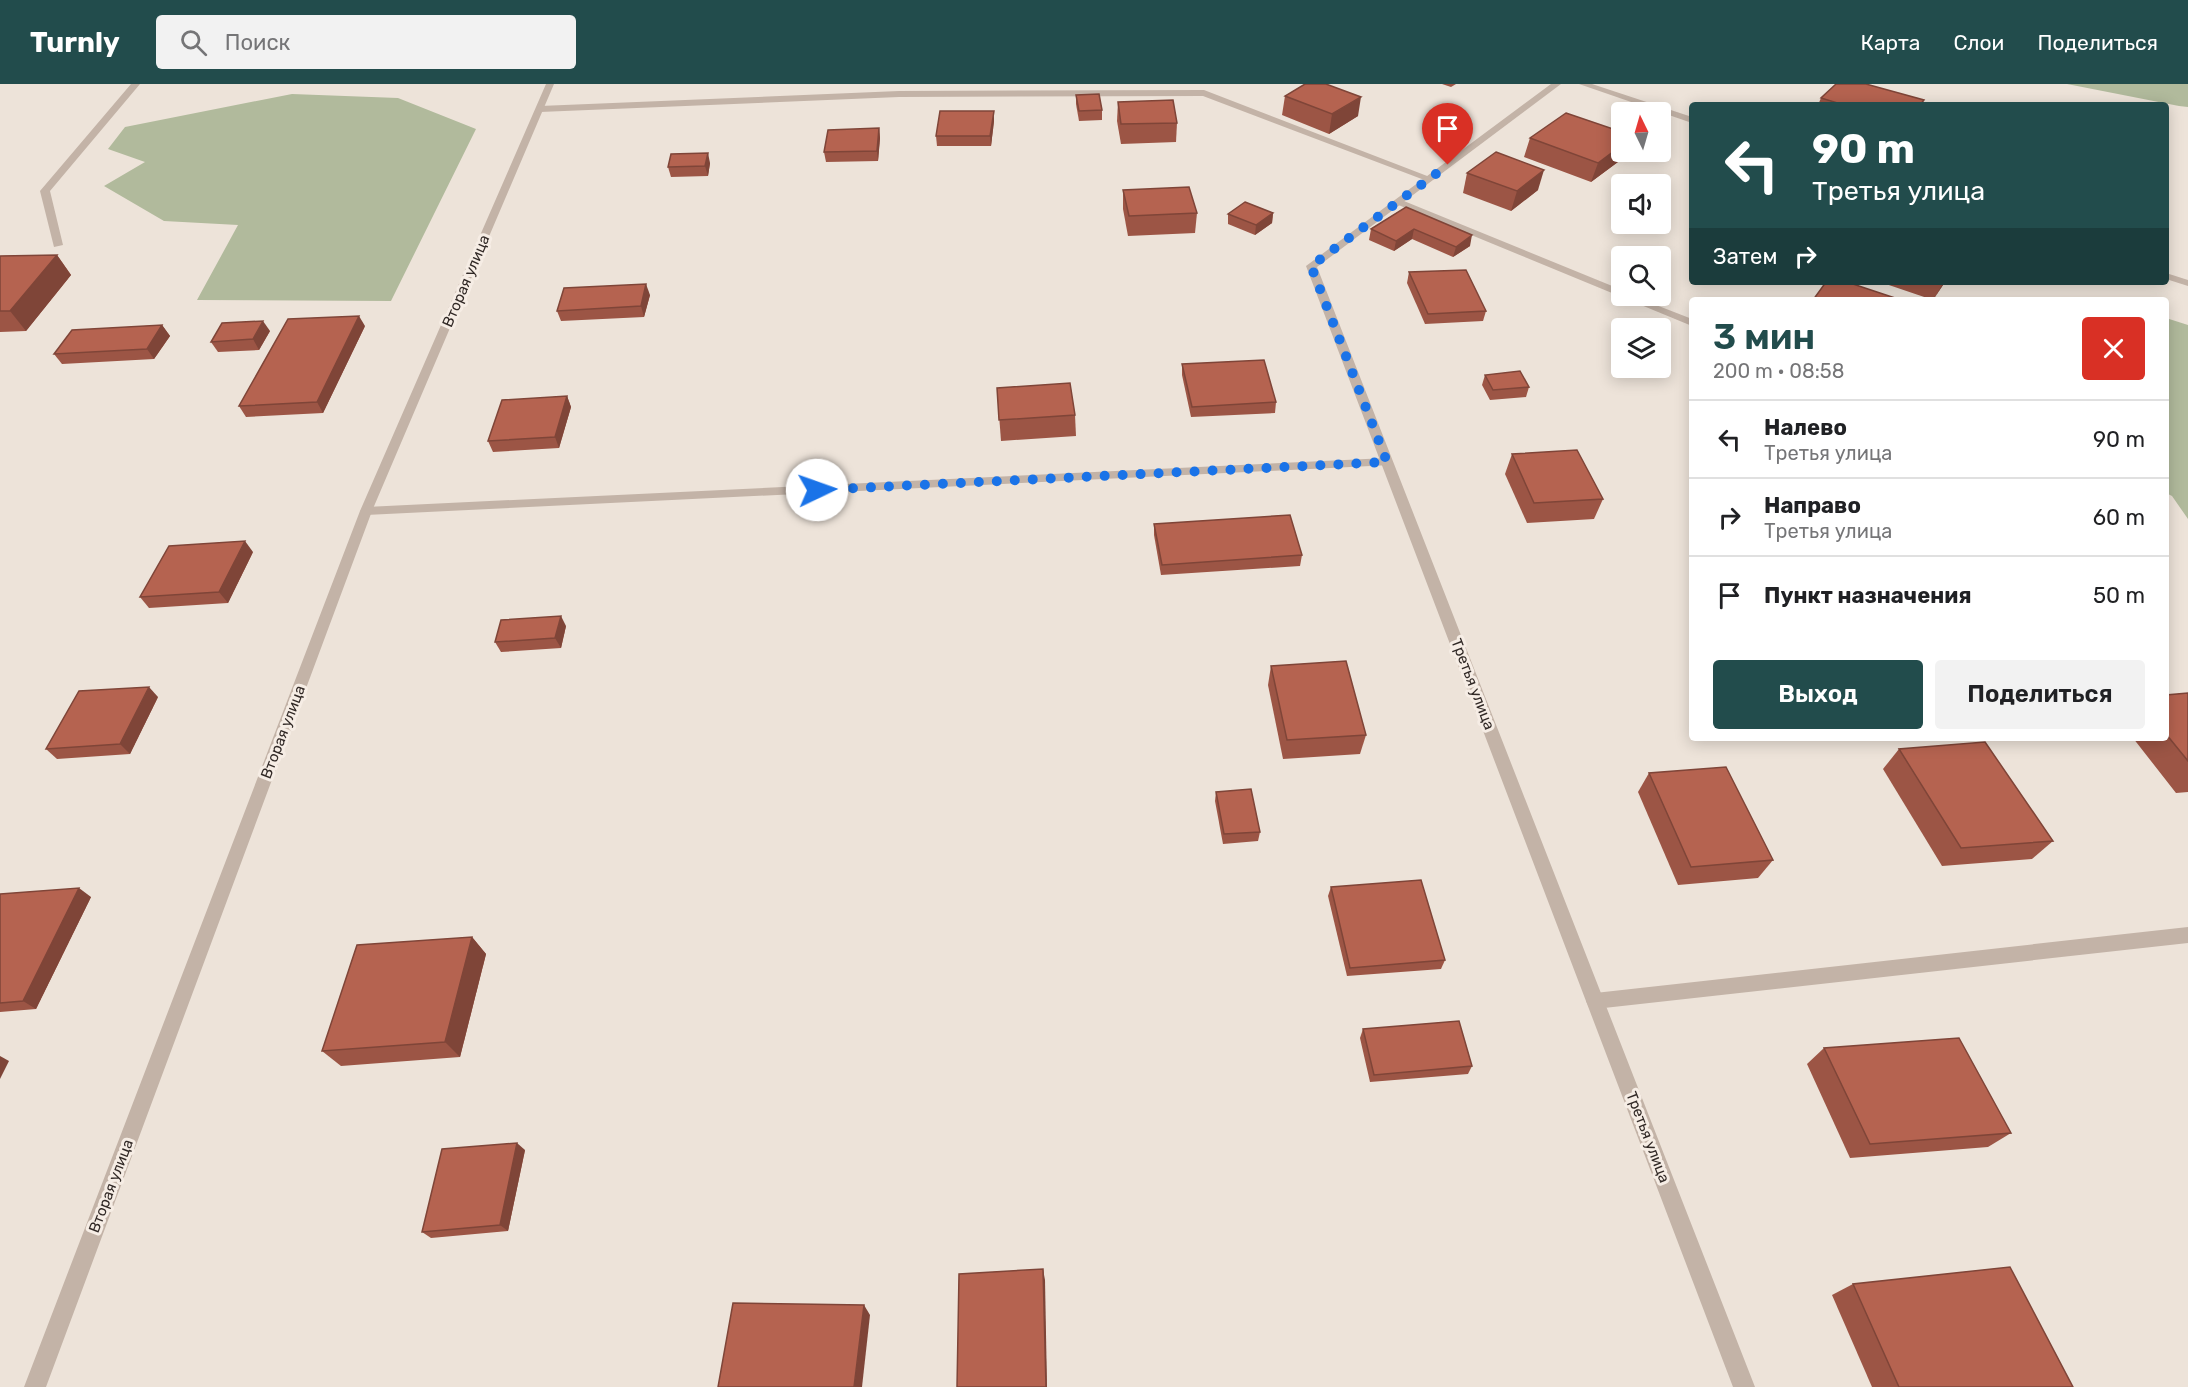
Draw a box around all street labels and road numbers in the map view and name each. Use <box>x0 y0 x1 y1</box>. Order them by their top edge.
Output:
street label: Вторая улица <box>438 232 494 330</box>
street label: Третья улица <box>1447 636 1499 732</box>
street label: Вторая улица <box>257 683 309 781</box>
street label: Третья улица <box>1622 1089 1674 1185</box>
street label: Вторая улица <box>85 1137 137 1235</box>

